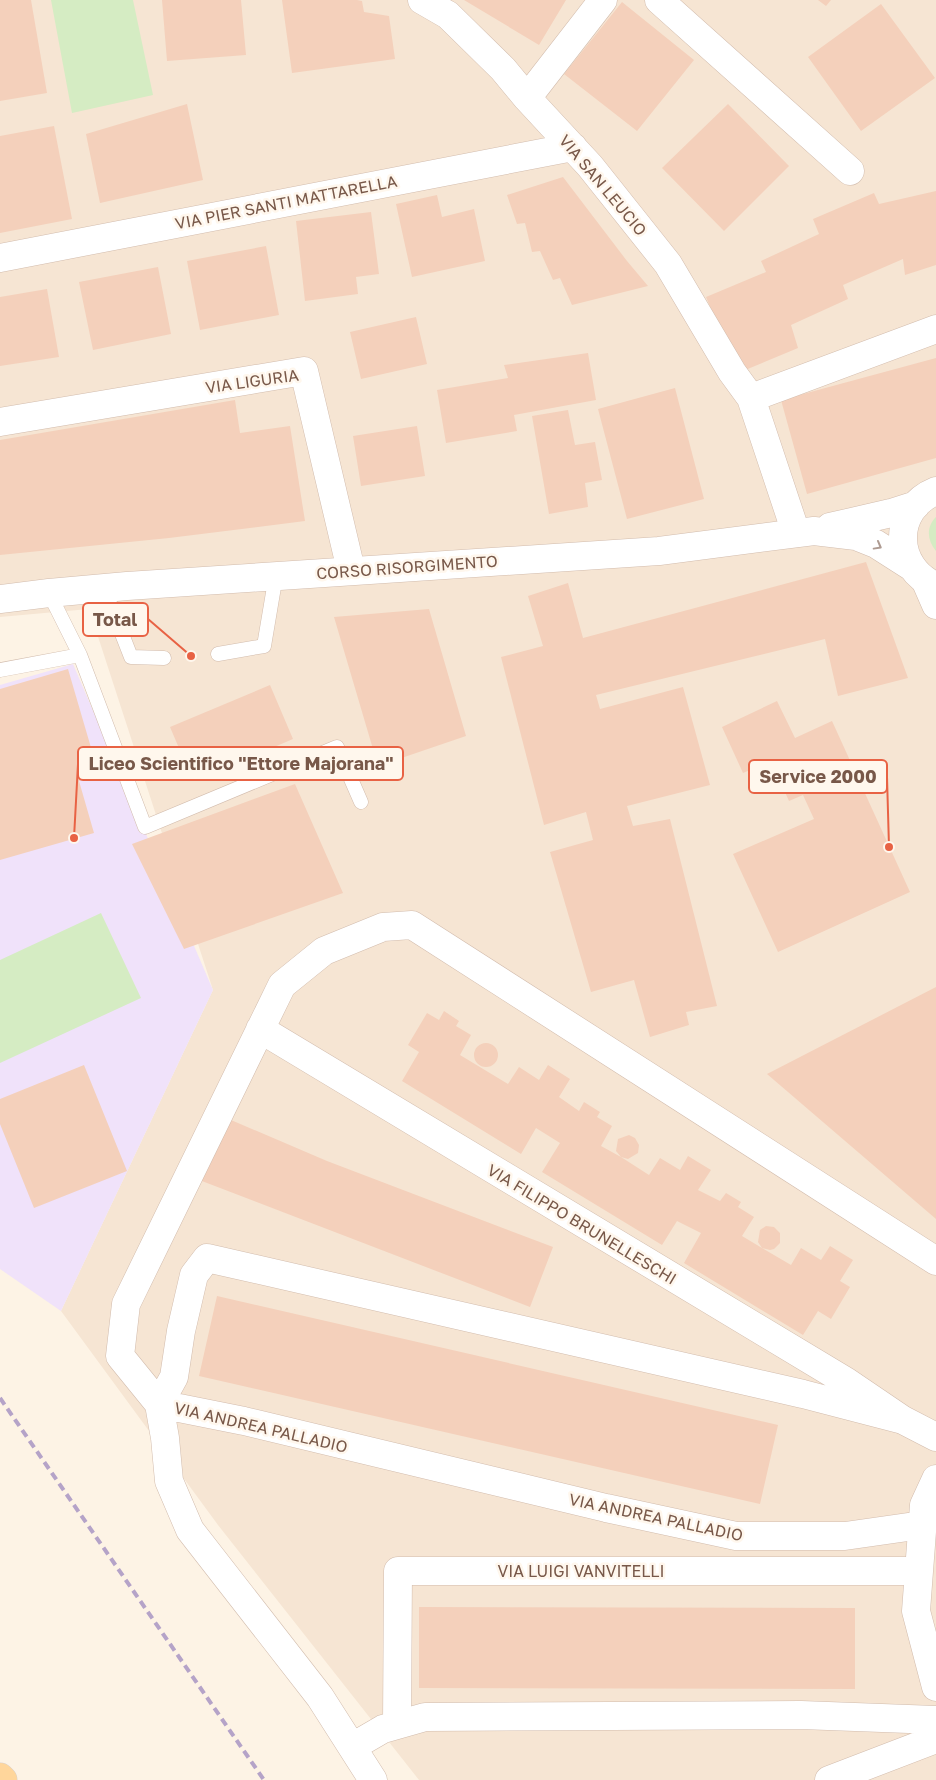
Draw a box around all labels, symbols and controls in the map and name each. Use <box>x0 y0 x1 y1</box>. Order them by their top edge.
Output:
street label: VIA SAN LEUCIO <box>555 130 651 240</box>
street label: VIA PIER SANTI MATTARELLA <box>173 171 399 233</box>
street label: VIA LIGURIA <box>204 365 300 397</box>
one-way arrow <box>872 539 881 549</box>
street label: CORSO RISORGIMENTO <box>316 551 498 583</box>
callout: Total <box>83 603 148 636</box>
text: Total <box>93 608 137 630</box>
callout: Liceo Scientifico "Ettore Majorana" <box>78 747 403 780</box>
text: Liceo Scientifico "Ettore Majorana" <box>89 752 393 774</box>
callout: Service 2000 <box>749 760 887 793</box>
text: Service 2000 <box>759 765 877 787</box>
street label: VIA FILIPPO BRUNELLESCHI <box>484 1159 680 1289</box>
street label: VIA ANDREA PALLADIO <box>172 1397 350 1457</box>
street label: VIA ANDREA PALLADIO <box>567 1489 745 1545</box>
street label: VIA LUIGI VANVITELLI <box>498 1561 664 1581</box>

